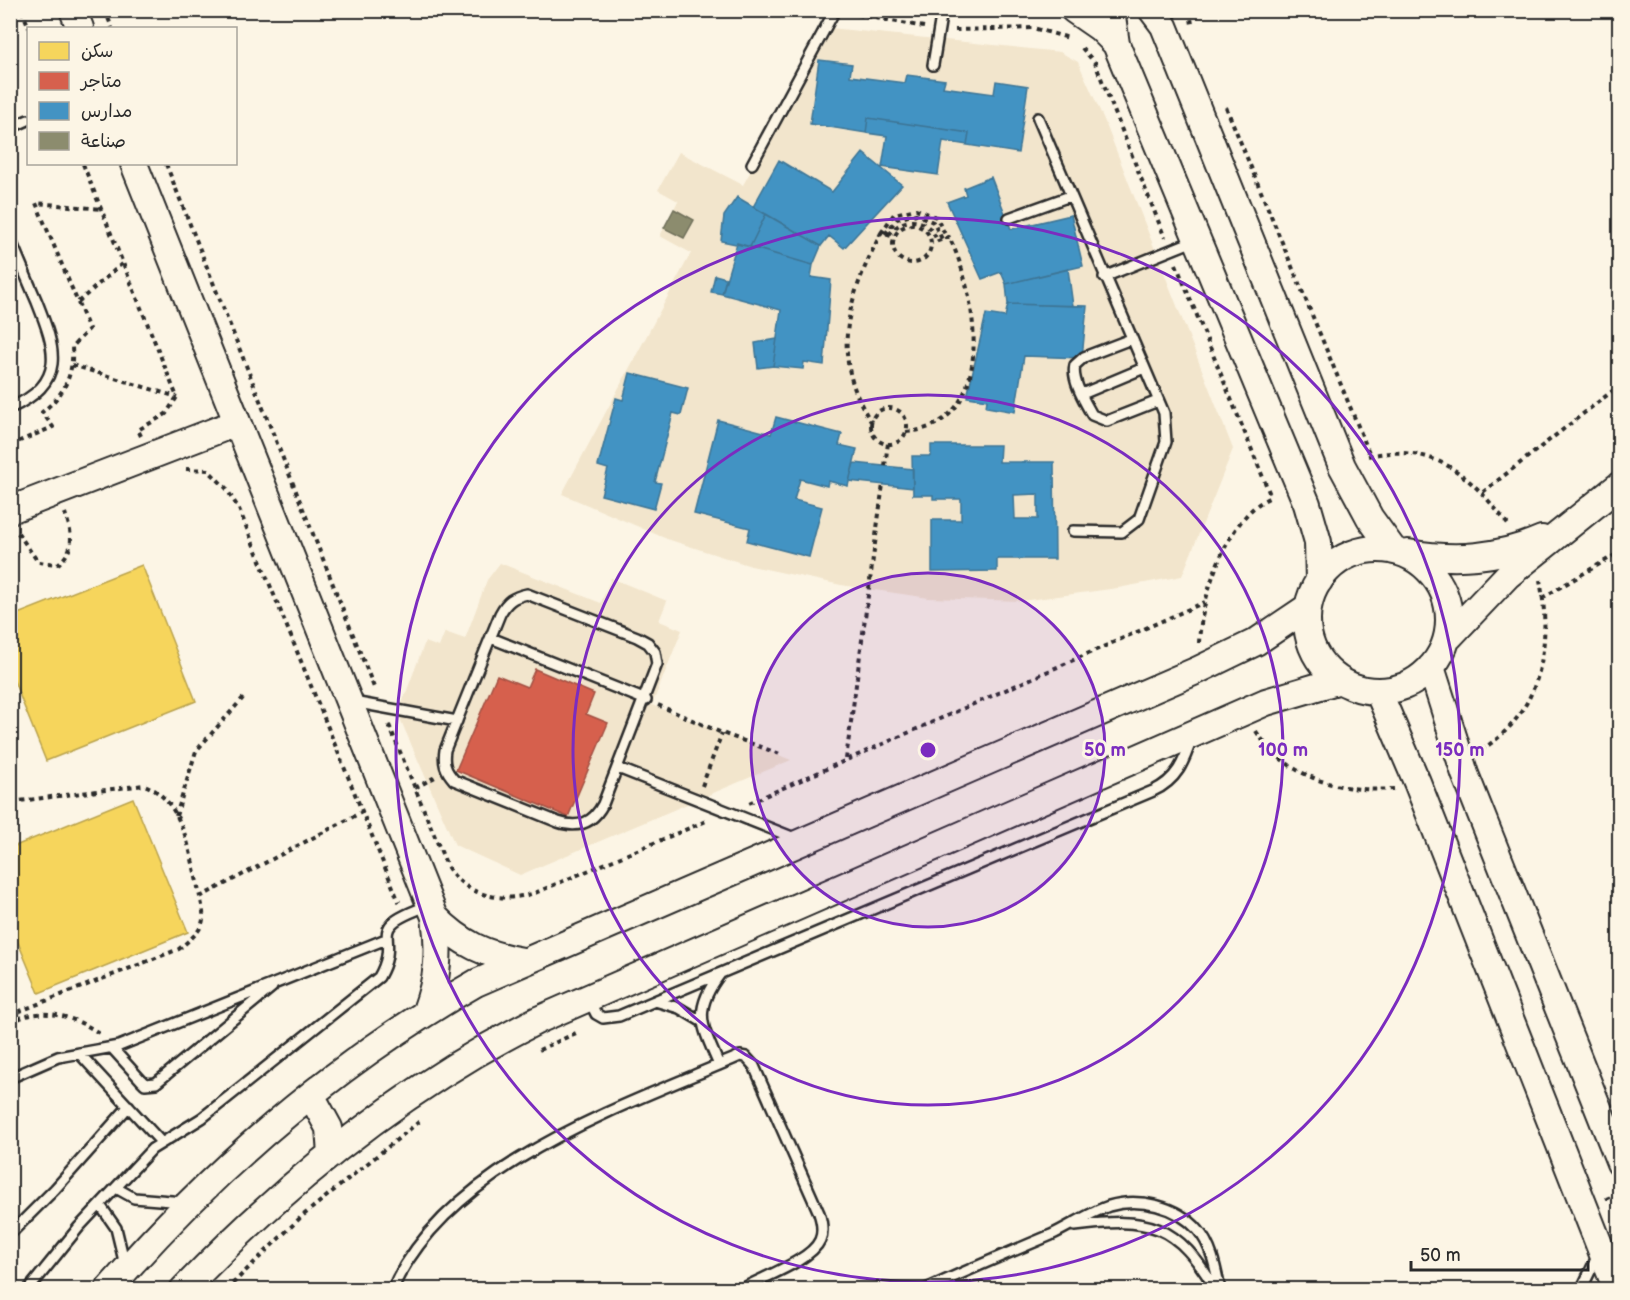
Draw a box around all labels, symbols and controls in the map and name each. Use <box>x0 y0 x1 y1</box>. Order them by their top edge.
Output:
legend <box>27 27 237 165</box>
text: سكن <box>81 41 113 62</box>
text: متاجر <box>79 71 122 92</box>
text: مدارس <box>81 101 132 122</box>
text: صناعة <box>81 131 126 152</box>
centre of rings <box>918 740 938 760</box>
text: 50 m <box>1084 740 1126 761</box>
text: 100 m <box>1258 740 1308 761</box>
text: 150 m <box>1435 740 1485 761</box>
scale bar <box>1411 1234 1588 1272</box>
text: 50 m <box>1420 1245 1461 1266</box>

